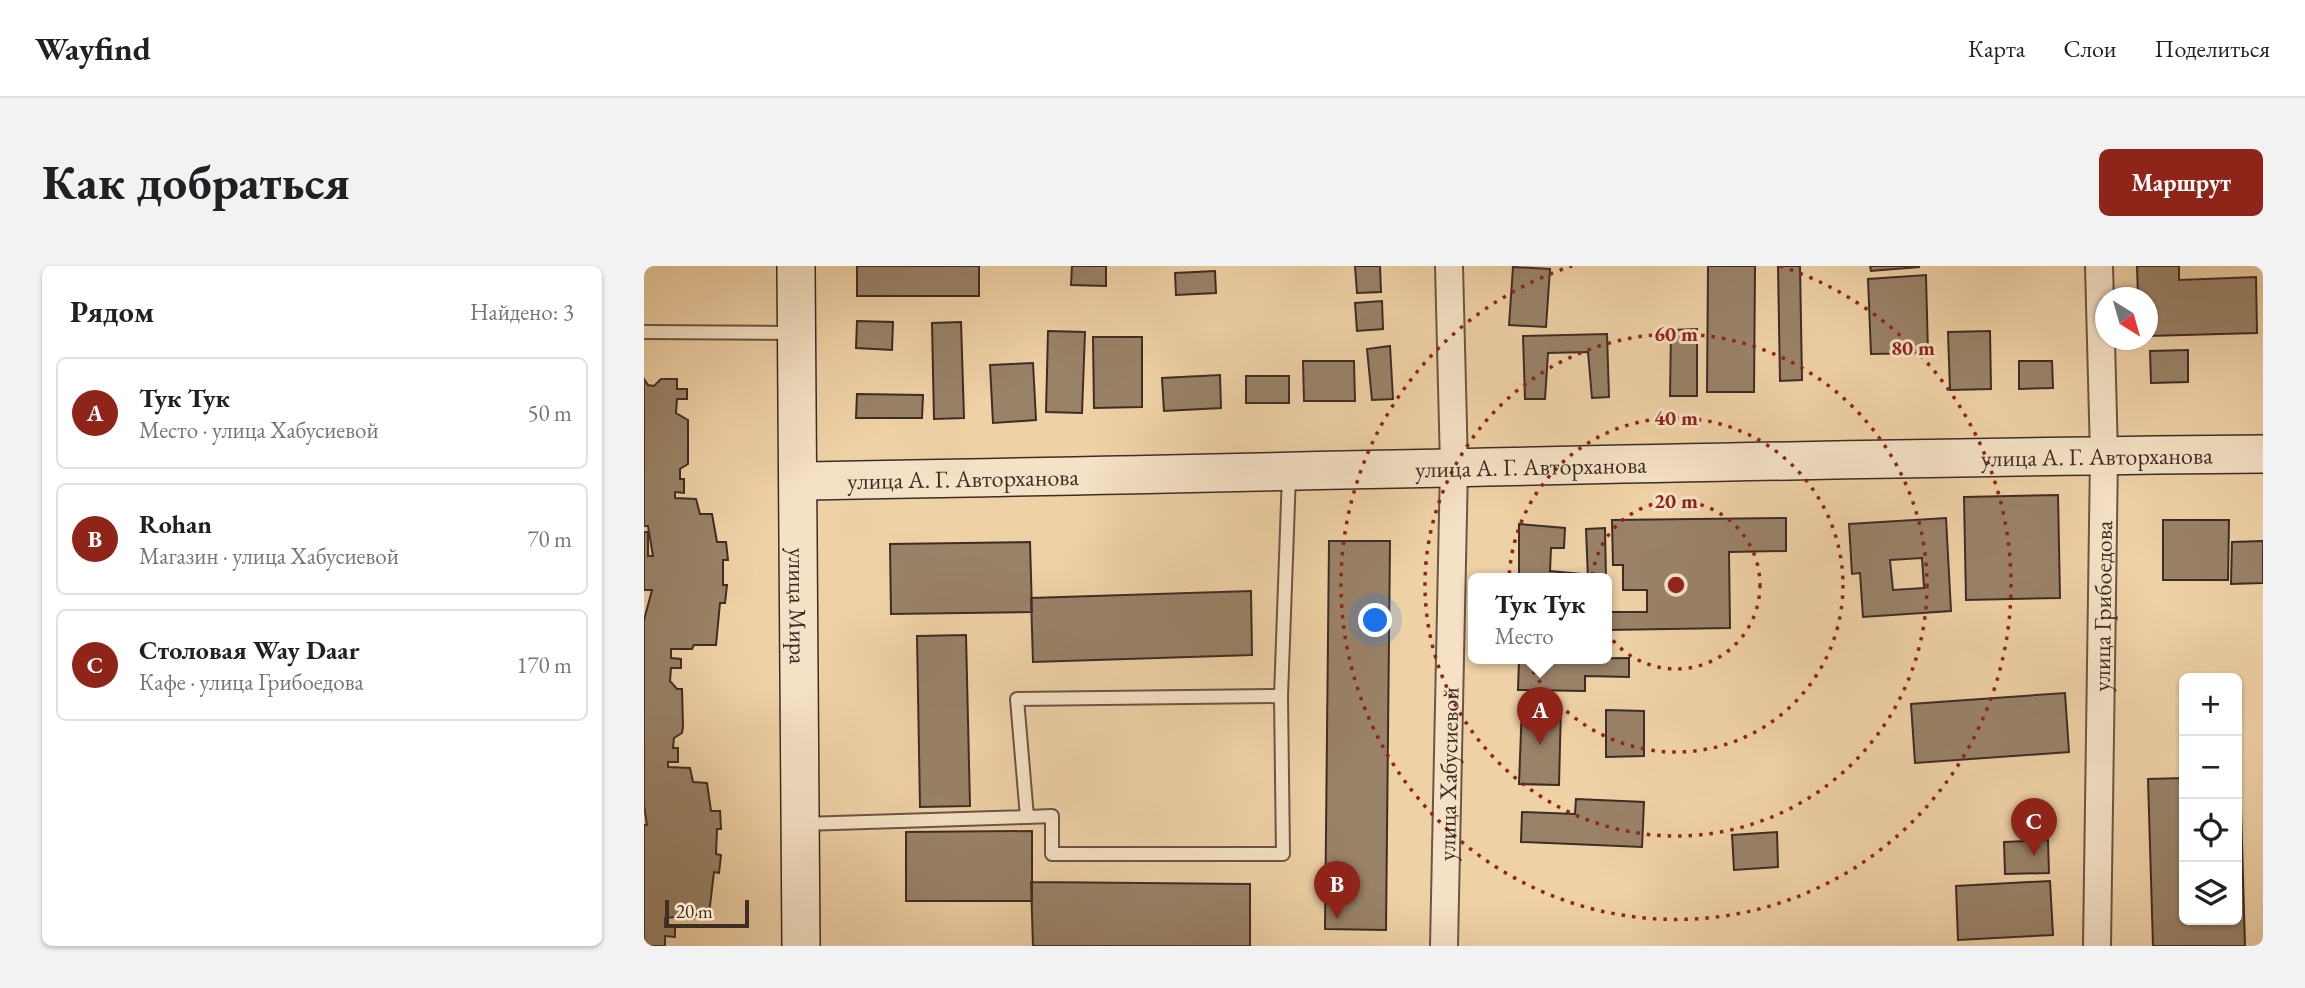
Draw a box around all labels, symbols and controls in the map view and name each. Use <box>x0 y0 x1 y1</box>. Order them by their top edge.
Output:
text: Wayfind <box>35 27 151 70</box>
text: Карта <box>1968 33 2025 64</box>
text: Слои <box>2063 33 2117 64</box>
text: Поделиться <box>2155 33 2270 64</box>
button: Маршрут <box>2099 149 2263 216</box>
text: Как добраться <box>42 150 350 214</box>
north arrow <box>2095 287 2158 350</box>
text: Рядом <box>70 292 154 331</box>
text: Найдено: 3 <box>470 297 574 327</box>
text: 60 m <box>1654 320 1698 347</box>
text: 80 m <box>1891 334 1935 361</box>
text: Тук Тук <box>139 381 230 415</box>
text: A <box>87 398 103 428</box>
text: 50 m <box>527 398 572 428</box>
text: 40 m <box>1654 404 1698 431</box>
text: Место · улица Хабусиевой <box>139 415 379 445</box>
street label: улица А. Г. Авторханова <box>1981 439 2213 473</box>
street label: улица А. Г. Авторханова <box>1415 448 1647 484</box>
street label: улица А. Г. Авторханова <box>847 460 1080 496</box>
text: 20 m <box>1654 487 1698 514</box>
text: Rohan <box>139 507 212 541</box>
street label: улица Грибоедова <box>2085 520 2119 692</box>
text: B <box>88 524 102 554</box>
text: 70 m <box>527 524 572 554</box>
text: Магазин · улица Хабусиевой <box>139 541 399 571</box>
street label: улица Мира <box>783 547 814 665</box>
popup <box>1468 573 1612 664</box>
centre of rings <box>1664 573 1688 597</box>
text: Тук Тук <box>1495 587 1585 621</box>
your location <box>1358 603 1392 637</box>
text: Место <box>1495 621 1554 651</box>
text: Столовая Way Daar <box>139 633 359 667</box>
text: C <box>87 650 103 680</box>
text: 170 m <box>516 650 572 680</box>
text: Кафе · улица Грибоедова <box>139 667 364 697</box>
map controls <box>2179 673 2242 925</box>
button: + <box>2179 673 2242 736</box>
street label: улица Хабусиевой <box>1430 686 1465 861</box>
pin: A <box>1517 687 1563 745</box>
button: − <box>2179 736 2242 799</box>
pin: C <box>2011 798 2057 856</box>
button: locate <box>2179 799 2242 862</box>
pin: B <box>1314 861 1360 919</box>
button: layers <box>2179 862 2242 925</box>
scale bar <box>665 897 749 929</box>
text: 20 m <box>676 899 713 924</box>

